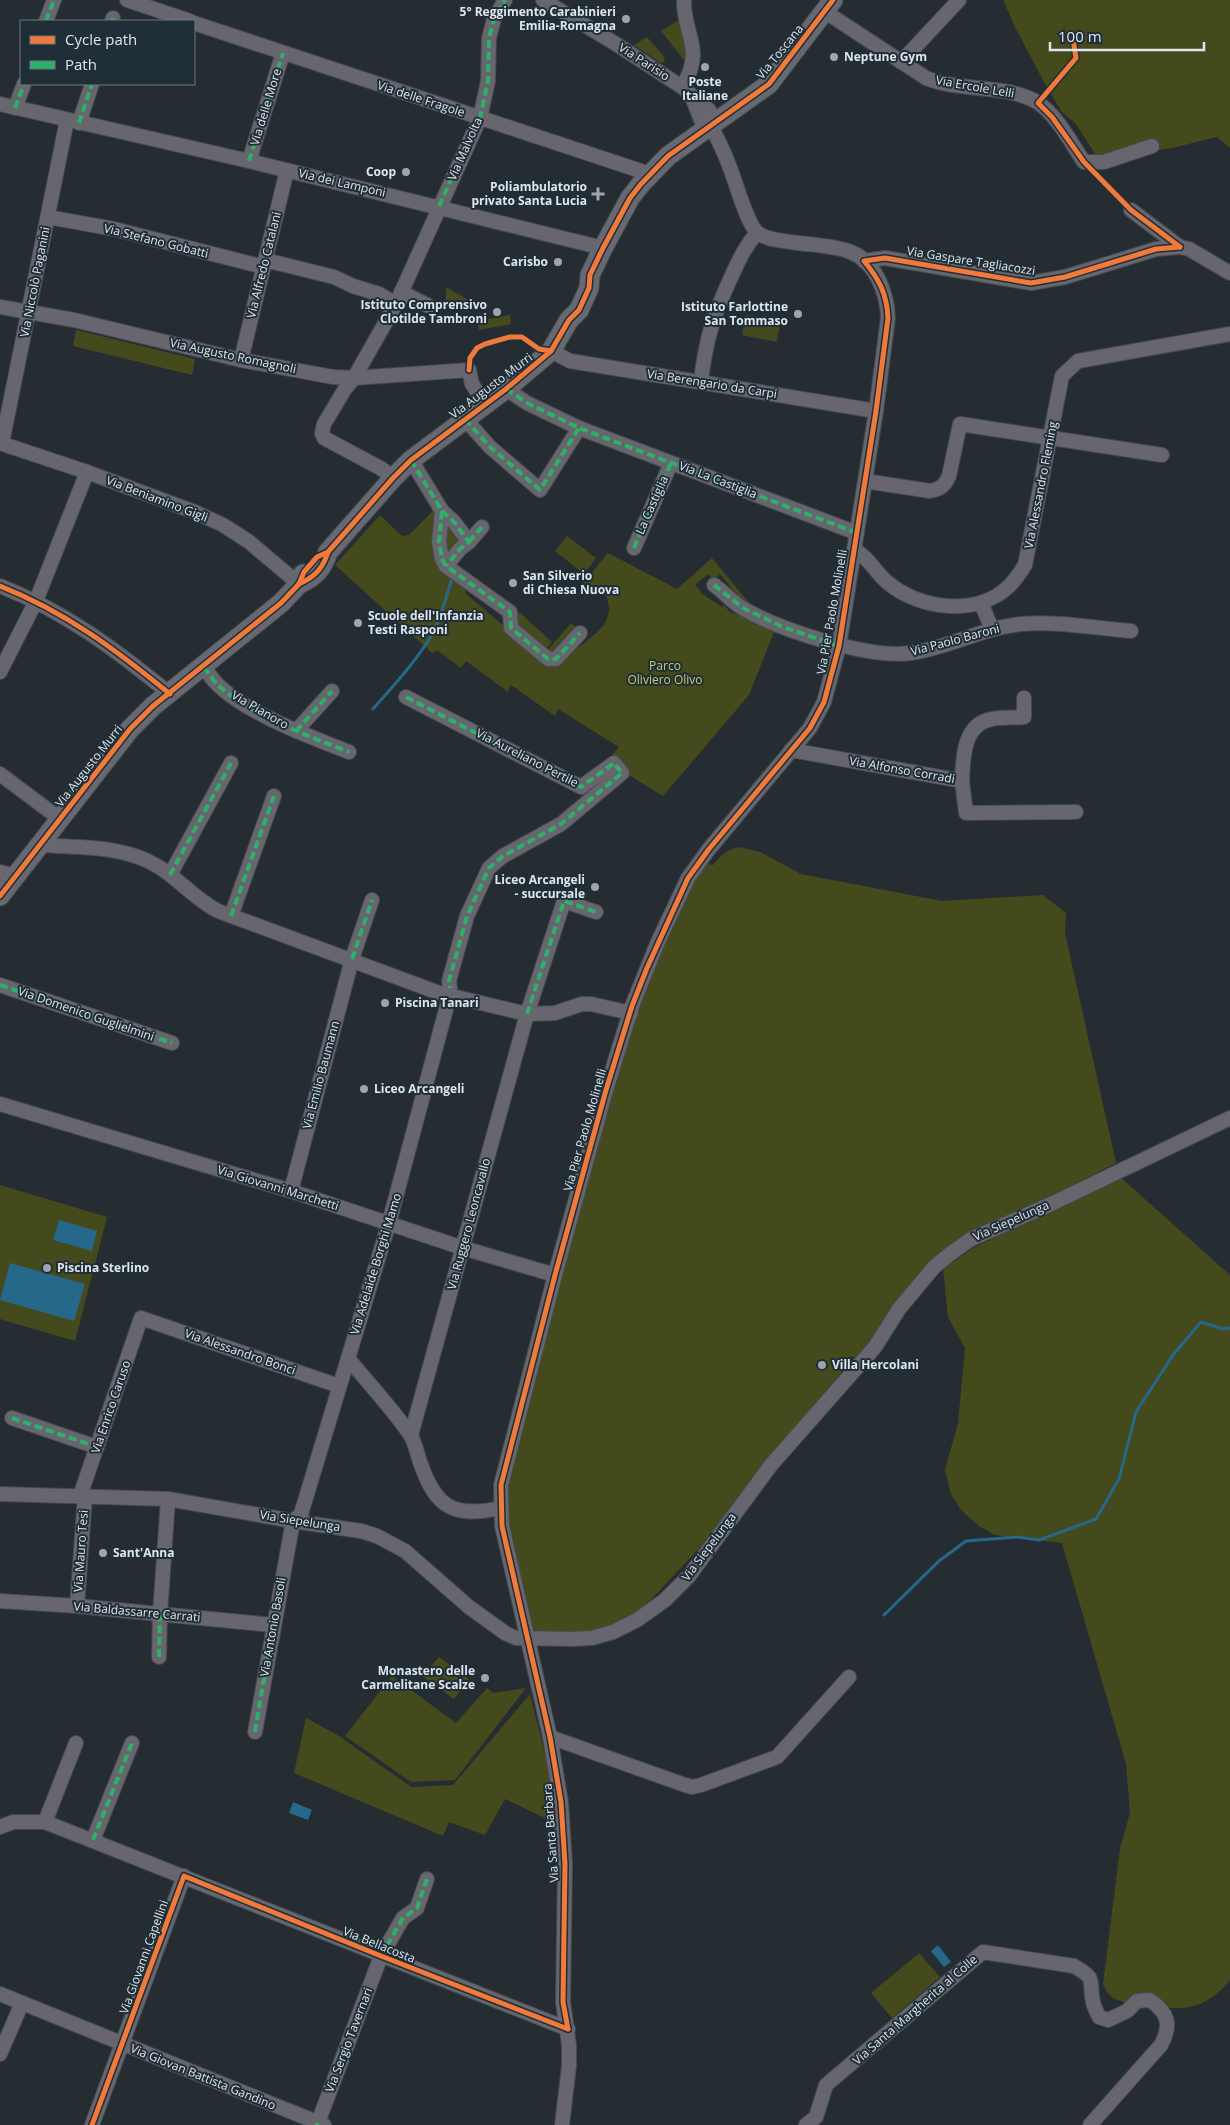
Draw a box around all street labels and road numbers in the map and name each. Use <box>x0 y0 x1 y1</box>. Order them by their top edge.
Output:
street label: Via Toscana <box>752 21 807 83</box>
street label: Via Parisio <box>615 39 673 84</box>
street label: Via delle More <box>246 66 285 147</box>
street label: Via Ercole Lelli <box>934 71 1016 102</box>
street label: Via delle Fragole <box>375 76 467 121</box>
street label: Via Malvolta <box>443 114 486 183</box>
street label: Via dei Lamponi <box>297 164 387 201</box>
street label: Via Alfredo Catalani <box>242 210 285 320</box>
street label: Via Stefano Gobatti <box>102 219 210 262</box>
street label: Via Niccolò Paganini <box>15 225 54 338</box>
street label: Via Gaspare Tagliacozzi <box>906 242 1036 279</box>
street label: Via Augusto Romagnoli <box>168 334 298 377</box>
street label: Via Augusto Murri <box>446 349 536 423</box>
street label: Via Berengario da Carpi <box>646 365 778 402</box>
street label: Via Alessandro Fleming <box>1020 419 1061 550</box>
street label: Via La Castiglia <box>677 457 760 502</box>
street label: Via Beniamino Gigli <box>104 471 210 526</box>
street label: La Castiglia <box>631 473 672 537</box>
street label: Via Pier Paolo Molinelli <box>812 548 851 676</box>
street label: Via Paolo Baroni <box>909 619 1001 660</box>
street label: Via Pianoro <box>228 686 292 733</box>
street label: Via Augusto Murri <box>51 721 126 810</box>
street label: Via Aureliano Pertile <box>473 724 582 791</box>
street label: Via Alfonso Corradi <box>848 752 956 787</box>
street label: Via Domenico Guglielmini <box>16 982 157 1045</box>
street label: Via Emilio Baumann <box>298 1019 343 1131</box>
street label: Via Pier Paolo Molinelli <box>559 1067 610 1193</box>
street label: Via Ruggero Leoncavallo <box>443 1156 494 1292</box>
street label: Via Giovanni Marchetti <box>215 1161 341 1214</box>
street label: Via Adelaide Borghi Mamo <box>346 1191 405 1337</box>
street label: Via Siepelunga <box>970 1196 1051 1245</box>
street label: Via Alessandro Bonci <box>182 1325 298 1379</box>
street label: Via Enrico Caruso <box>87 1358 134 1456</box>
street label: Via Siepelunga <box>259 1506 342 1535</box>
street label: Via Mauro Tesi <box>69 1509 92 1593</box>
street label: Via Siepelunga <box>677 1509 740 1584</box>
street label: Via Antonio Basoli <box>255 1576 290 1678</box>
street label: Via Baldassarre Carrati <box>73 1597 201 1626</box>
street label: Via Santa Barbara <box>539 1783 562 1883</box>
street label: Via Giovanni Capellini <box>115 1897 172 2016</box>
street label: Via Bellacosta <box>340 1922 418 1967</box>
street label: Via Santa Margherita al Colle <box>849 1951 981 2069</box>
street label: Via Sergio Tavernari <box>321 1985 376 2095</box>
street label: Via Giovan Battista Gandino <box>128 2040 278 2114</box>

